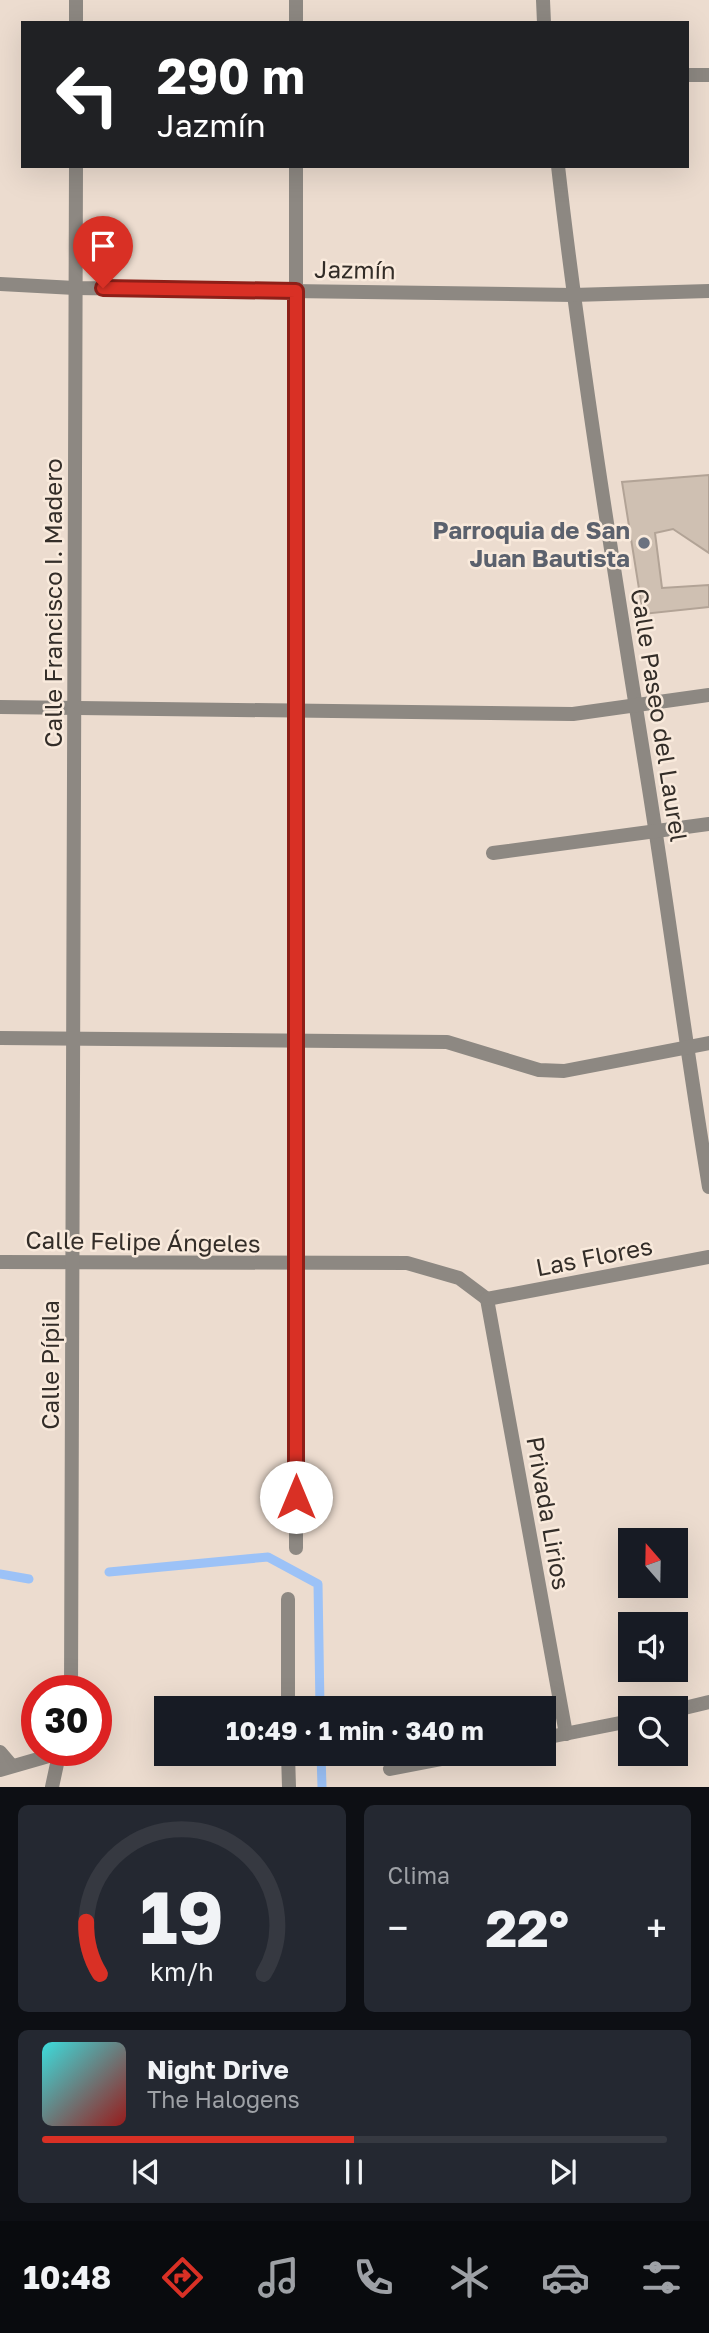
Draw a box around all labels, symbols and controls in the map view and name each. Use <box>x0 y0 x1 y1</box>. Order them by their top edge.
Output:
text: 290 m <box>157 46 305 105</box>
icon: left <box>42 49 133 140</box>
text: Jazmín <box>157 106 266 144</box>
pin <box>73 216 133 288</box>
icon: arrive <box>84 227 122 265</box>
street label: Jazmín <box>314 254 396 284</box>
street label: Calle Francisco I. Madero <box>38 458 67 748</box>
place label: Parroquia de San Juan Bautista <box>433 515 630 572</box>
marker: Parroquia de San Juan Bautista <box>636 535 652 551</box>
street label: Calle Paseo del Laurel <box>626 586 694 844</box>
street label: Calle Felipe Ángeles <box>25 1224 261 1258</box>
street label: Las Flores <box>533 1230 655 1282</box>
street label: Calle Pípila <box>35 1300 64 1430</box>
street label: Privada Lirios <box>521 1434 577 1592</box>
position arrow <box>259 1460 333 1534</box>
north arrow <box>618 1528 688 1598</box>
map controls <box>618 1528 688 1766</box>
button: sound <box>618 1612 688 1682</box>
speed limit sign: 30 <box>21 1675 112 1766</box>
button: search <box>618 1696 688 1766</box>
text: 10:49 · 1 min · 340 m <box>226 1715 484 1746</box>
text: Clima <box>388 1861 450 1889</box>
text: 19 <box>140 1874 224 1961</box>
text: 22° <box>485 1896 569 1958</box>
text: − <box>388 1905 408 1950</box>
text: + <box>646 1905 667 1950</box>
text: km/h <box>150 1956 214 1987</box>
text: Night Drive <box>147 2054 289 2085</box>
text: The Halogens <box>147 2085 300 2113</box>
icon: previous <box>127 2153 165 2191</box>
icon: pause <box>335 2153 373 2191</box>
icon: next <box>544 2153 582 2191</box>
icon: directions <box>158 2253 207 2302</box>
icon: music <box>254 2253 303 2302</box>
icon: phone <box>349 2253 398 2302</box>
icon: climate <box>445 2253 494 2302</box>
icon: car <box>541 2253 590 2302</box>
icon: filters <box>637 2253 686 2302</box>
text: 10:48 <box>23 2258 111 2296</box>

